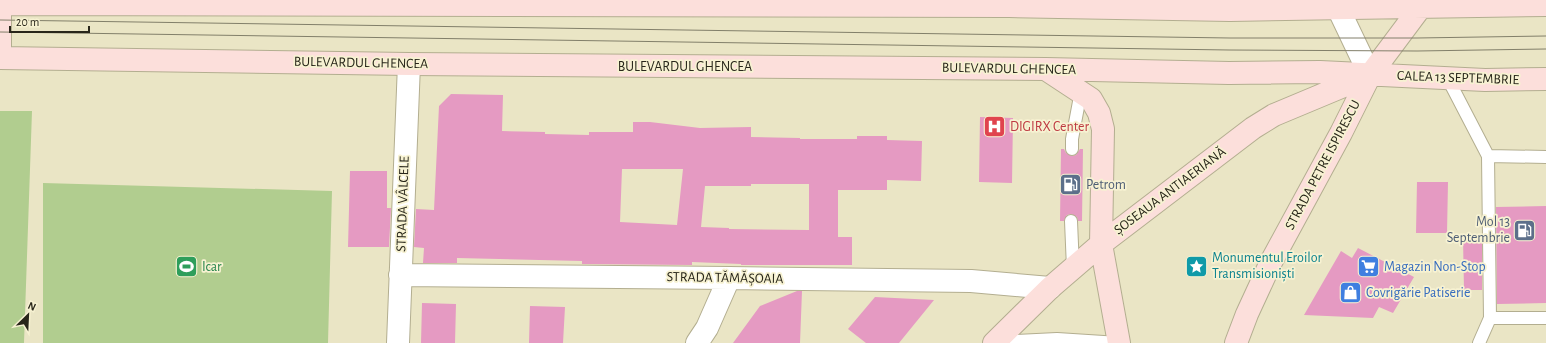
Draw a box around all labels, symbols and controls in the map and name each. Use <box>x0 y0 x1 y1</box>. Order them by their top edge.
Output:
scale bar <box>10 8 89 34</box>
text: 20 m <box>16 16 39 28</box>
street label: BULEVARDUL GHENCEA <box>294 55 428 71</box>
street label: BULEVARDUL GHENCEA <box>618 60 752 74</box>
street label: BULEVARDUL GHENCEA <box>942 61 1076 77</box>
street label: CALEA 13 SEPTEMBRIE <box>1397 69 1520 87</box>
street label: STRADA PETRE ISPIRESCU <box>1283 98 1363 232</box>
hospital icon: DIGIRX Center <box>981 114 1007 140</box>
place label: DIGIRX Center <box>1010 120 1090 134</box>
street label: ȘOSEAUA ANTIAERIANĂ <box>1110 143 1229 238</box>
street label: STRADA VÂLCELE <box>392 155 412 252</box>
fuel station icon: Petrom <box>1058 172 1084 198</box>
place label: Petrom <box>1086 178 1126 192</box>
place label: Mol 13 Septembrie <box>1447 215 1510 245</box>
fuel station icon: Mol 13 Septembrie <box>1512 217 1538 243</box>
place label: Monumentul Eroilor Transmisioniști <box>1212 251 1323 282</box>
place icon: Monumentul Eroilor Transmisioniști <box>1184 253 1210 279</box>
sports icon: Icar <box>173 254 199 280</box>
supermarket icon: Magazin Non-Stop <box>1356 254 1382 280</box>
place label: Icar <box>202 260 222 274</box>
place label: Magazin Non-Stop <box>1384 260 1486 274</box>
street label: STRADA TĂMĂȘOAIA <box>666 268 784 287</box>
shop icon: Covrigărie Patiserie <box>1338 280 1364 306</box>
place label: Covrigărie Patiserie <box>1366 286 1470 300</box>
north arrow <box>8 295 48 335</box>
text: N <box>26 300 38 313</box>

